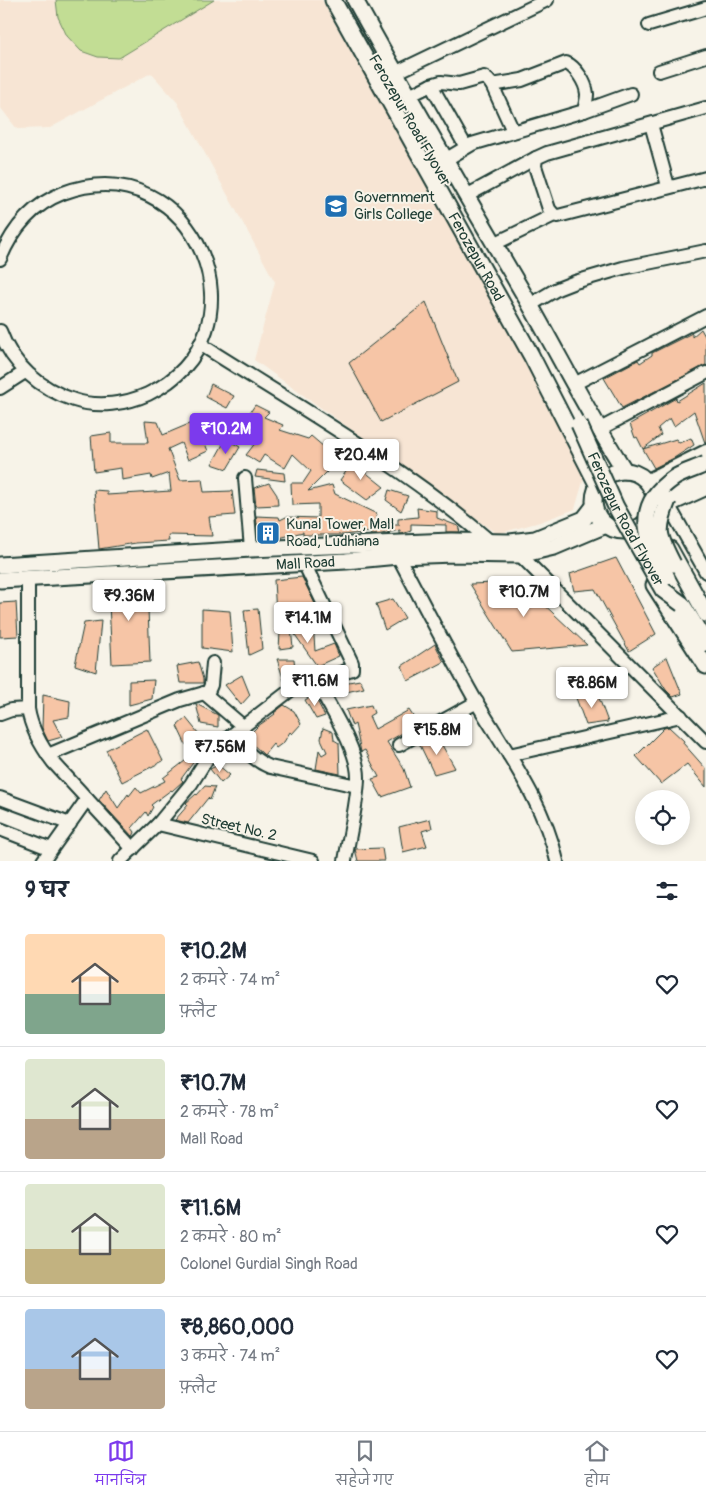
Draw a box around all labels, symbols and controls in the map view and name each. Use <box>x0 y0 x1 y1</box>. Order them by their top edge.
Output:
street label: Ferozepur Road Flyover <box>364 51 455 190</box>
place label: Government Girls College <box>354 188 436 224</box>
school or university icon: Government Girls College <box>323 193 349 219</box>
street label: Ferozepur Road <box>443 209 508 305</box>
pin: ₹10.2M <box>185 412 267 455</box>
text: ₹10.2M <box>201 419 251 439</box>
pin: ₹20.4M <box>320 438 402 481</box>
text: ₹20.4M <box>334 445 388 465</box>
street label: Ferozepur Road Flyover <box>583 449 668 590</box>
place label: Kunal Tower, Mall Road, Ludhiana <box>286 515 394 551</box>
building icon: Kunal Tower, Mall Road, Ludhiana <box>255 520 281 546</box>
street label: Mall Road <box>275 553 336 575</box>
pin: ₹10.7M <box>483 576 565 618</box>
pin: ₹9.36M <box>88 580 170 622</box>
text: ₹10.7M <box>499 582 549 602</box>
text: ₹9.36M <box>103 586 155 606</box>
pin: ₹14.1M <box>267 602 349 644</box>
text: ₹14.1M <box>285 608 331 628</box>
pin: ₹11.6M <box>274 664 356 707</box>
pin: ₹8.86M <box>551 666 633 709</box>
text: ₹11.6M <box>292 671 338 691</box>
text: ₹8.86M <box>567 673 617 693</box>
pin: ₹15.8M <box>396 714 478 756</box>
text: ₹15.8M <box>413 720 461 740</box>
pin: ₹7.56M <box>179 730 261 773</box>
text: ₹7.56M <box>194 737 246 757</box>
map controls <box>635 790 690 845</box>
button: locate <box>635 790 690 845</box>
street label: Street No. 2 <box>199 810 279 845</box>
text: 9 घर <box>25 877 68 904</box>
icon: filters <box>653 877 681 905</box>
text: ₹10.2M <box>180 938 247 965</box>
icon: home <box>65 954 125 1014</box>
text: 2 कमरे · 74 m² <box>180 970 280 990</box>
icon: heart <box>653 970 681 998</box>
text: फ़्लैट <box>180 1002 216 1022</box>
text: ₹10.7M <box>180 1070 246 1097</box>
icon: home <box>65 1079 125 1139</box>
icon: heart <box>653 1095 681 1123</box>
text: 2 कमरे · 78 m² <box>180 1102 279 1122</box>
text: Mall Road <box>180 1129 243 1149</box>
text: ₹11.6M <box>180 1195 241 1222</box>
icon: home <box>65 1204 125 1264</box>
icon: heart <box>653 1220 681 1248</box>
text: 2 कमरे · 80 m² <box>180 1227 282 1247</box>
text: Colonel Gurdial Singh Road <box>180 1254 358 1274</box>
text: ₹8,860,000 <box>180 1314 294 1341</box>
icon: home <box>65 1329 125 1389</box>
icon: heart <box>653 1345 681 1373</box>
text: 3 कमरे · 74 m² <box>180 1346 280 1366</box>
text: फ़्लैट <box>180 1378 216 1398</box>
tab: मानचित्र <box>95 1437 146 1496</box>
tab: सहेजे गए <box>336 1437 393 1496</box>
tab: होम <box>583 1437 611 1496</box>

